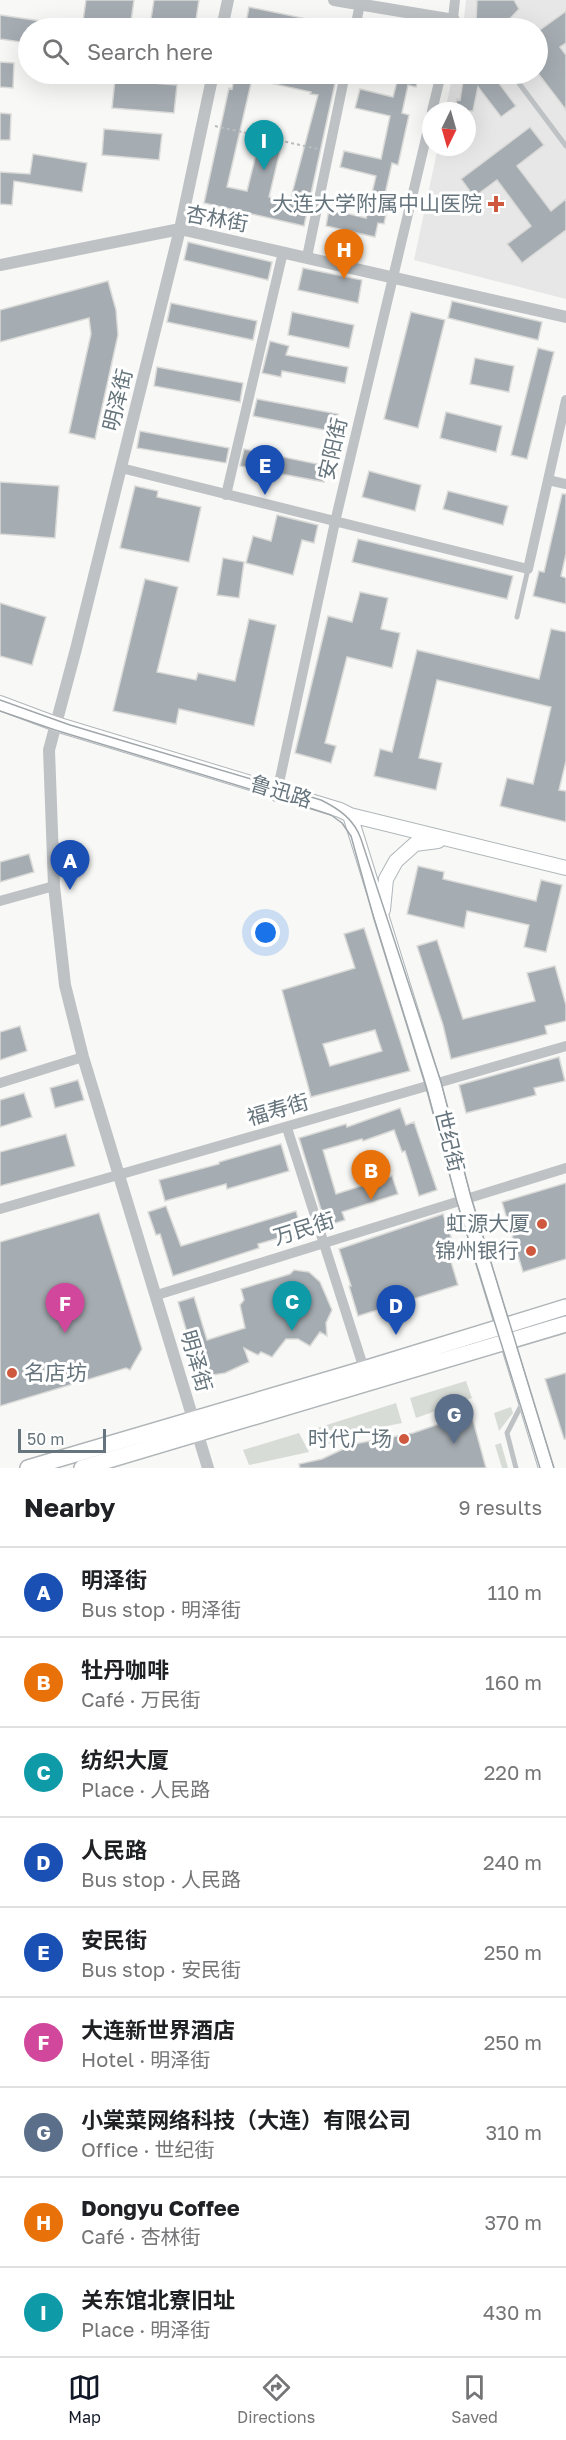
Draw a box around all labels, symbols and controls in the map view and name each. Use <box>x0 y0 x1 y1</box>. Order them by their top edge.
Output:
search box <box>18 18 548 84</box>
icon: search <box>39 35 72 68</box>
text: Search here <box>87 38 213 65</box>
north arrow <box>422 102 476 156</box>
pin: I <box>244 120 284 170</box>
place label: 大连大学附属中山医院 <box>272 190 482 216</box>
marker: 大连大学附属中山医院 <box>487 195 505 213</box>
street label: 杏林街 <box>184 200 250 236</box>
pin: H <box>324 230 364 279</box>
street label: 明泽街 <box>97 366 137 433</box>
street label: 安阳街 <box>312 415 352 482</box>
pin: E <box>246 446 284 495</box>
street label: 鲁迅路 <box>247 769 315 813</box>
pin: A <box>50 840 90 890</box>
your location <box>251 918 280 947</box>
street label: 福寿街 <box>244 1088 312 1130</box>
street label: 世纪街 <box>430 1107 470 1174</box>
pin: B <box>352 1150 391 1200</box>
street label: 万民街 <box>270 1206 338 1250</box>
place label: 虹源大厦 <box>446 1210 530 1236</box>
marker: 虹源大厦 <box>535 1217 549 1231</box>
place label: 锦州银行 <box>435 1237 519 1263</box>
marker: 锦州银行 <box>524 1244 538 1258</box>
pin: C <box>272 1282 312 1331</box>
pin: F <box>46 1284 84 1333</box>
pin: D <box>376 1286 416 1335</box>
street label: 明泽街 <box>176 1327 218 1395</box>
place label: 名店坊 <box>24 1359 87 1385</box>
marker: 名店坊 <box>5 1366 19 1380</box>
pin: G <box>434 1394 474 1444</box>
place label: 时代广场 <box>308 1425 392 1451</box>
scale bar <box>18 1426 106 1454</box>
text: 50 m <box>27 1429 64 1449</box>
marker: 时代广场 <box>397 1432 411 1446</box>
text: Nearby <box>24 1492 115 1523</box>
text: 9 results <box>458 1495 542 1519</box>
text: 明泽街 <box>81 1566 147 1593</box>
text: A <box>36 1580 51 1604</box>
text: 110 m <box>488 1580 542 1604</box>
text: Bus stop · 明泽街 <box>81 1597 241 1621</box>
text: 牡丹咖啡 <box>81 1656 169 1683</box>
text: B <box>36 1670 51 1694</box>
text: 160 m <box>485 1670 542 1694</box>
text: Café · 万民街 <box>81 1687 201 1711</box>
text: 纺织大厦 <box>81 1746 169 1773</box>
text: C <box>36 1760 51 1784</box>
text: 220 m <box>484 1760 542 1784</box>
text: Place · 人民路 <box>81 1777 210 1801</box>
text: 人民路 <box>81 1836 147 1863</box>
text: D <box>36 1850 51 1874</box>
text: 240 m <box>483 1850 542 1874</box>
text: Bus stop · 人民路 <box>81 1867 241 1891</box>
text: 安民街 <box>81 1926 147 1953</box>
text: E <box>37 1940 50 1964</box>
text: 250 m <box>484 1940 542 1964</box>
text: Bus stop · 安民街 <box>81 1957 241 1981</box>
text: 大连新世界酒店 <box>81 2016 235 2043</box>
text: F <box>38 2030 49 2054</box>
text: 250 m <box>484 2030 542 2054</box>
text: Hotel · 明泽街 <box>81 2047 210 2071</box>
text: 小棠菜网络科技（大连）有限公司 <box>81 2106 411 2133</box>
text: G <box>36 2120 51 2144</box>
text: 310 m <box>486 2120 542 2144</box>
text: Office · 世纪街 <box>81 2137 214 2161</box>
text: Dongyu Coffee <box>81 2194 240 2221</box>
text: H <box>36 2210 51 2234</box>
text: 370 m <box>485 2210 542 2234</box>
text: Café · 杏林街 <box>81 2224 201 2248</box>
text: 关东馆北寮旧址 <box>81 2286 235 2313</box>
text: I <box>40 2300 47 2324</box>
text: 430 m <box>483 2300 542 2324</box>
text: Place · 明泽街 <box>81 2317 210 2341</box>
tab: Map <box>68 2371 101 2427</box>
tab: Directions <box>237 2371 315 2427</box>
tab: Saved <box>451 2371 498 2427</box>

